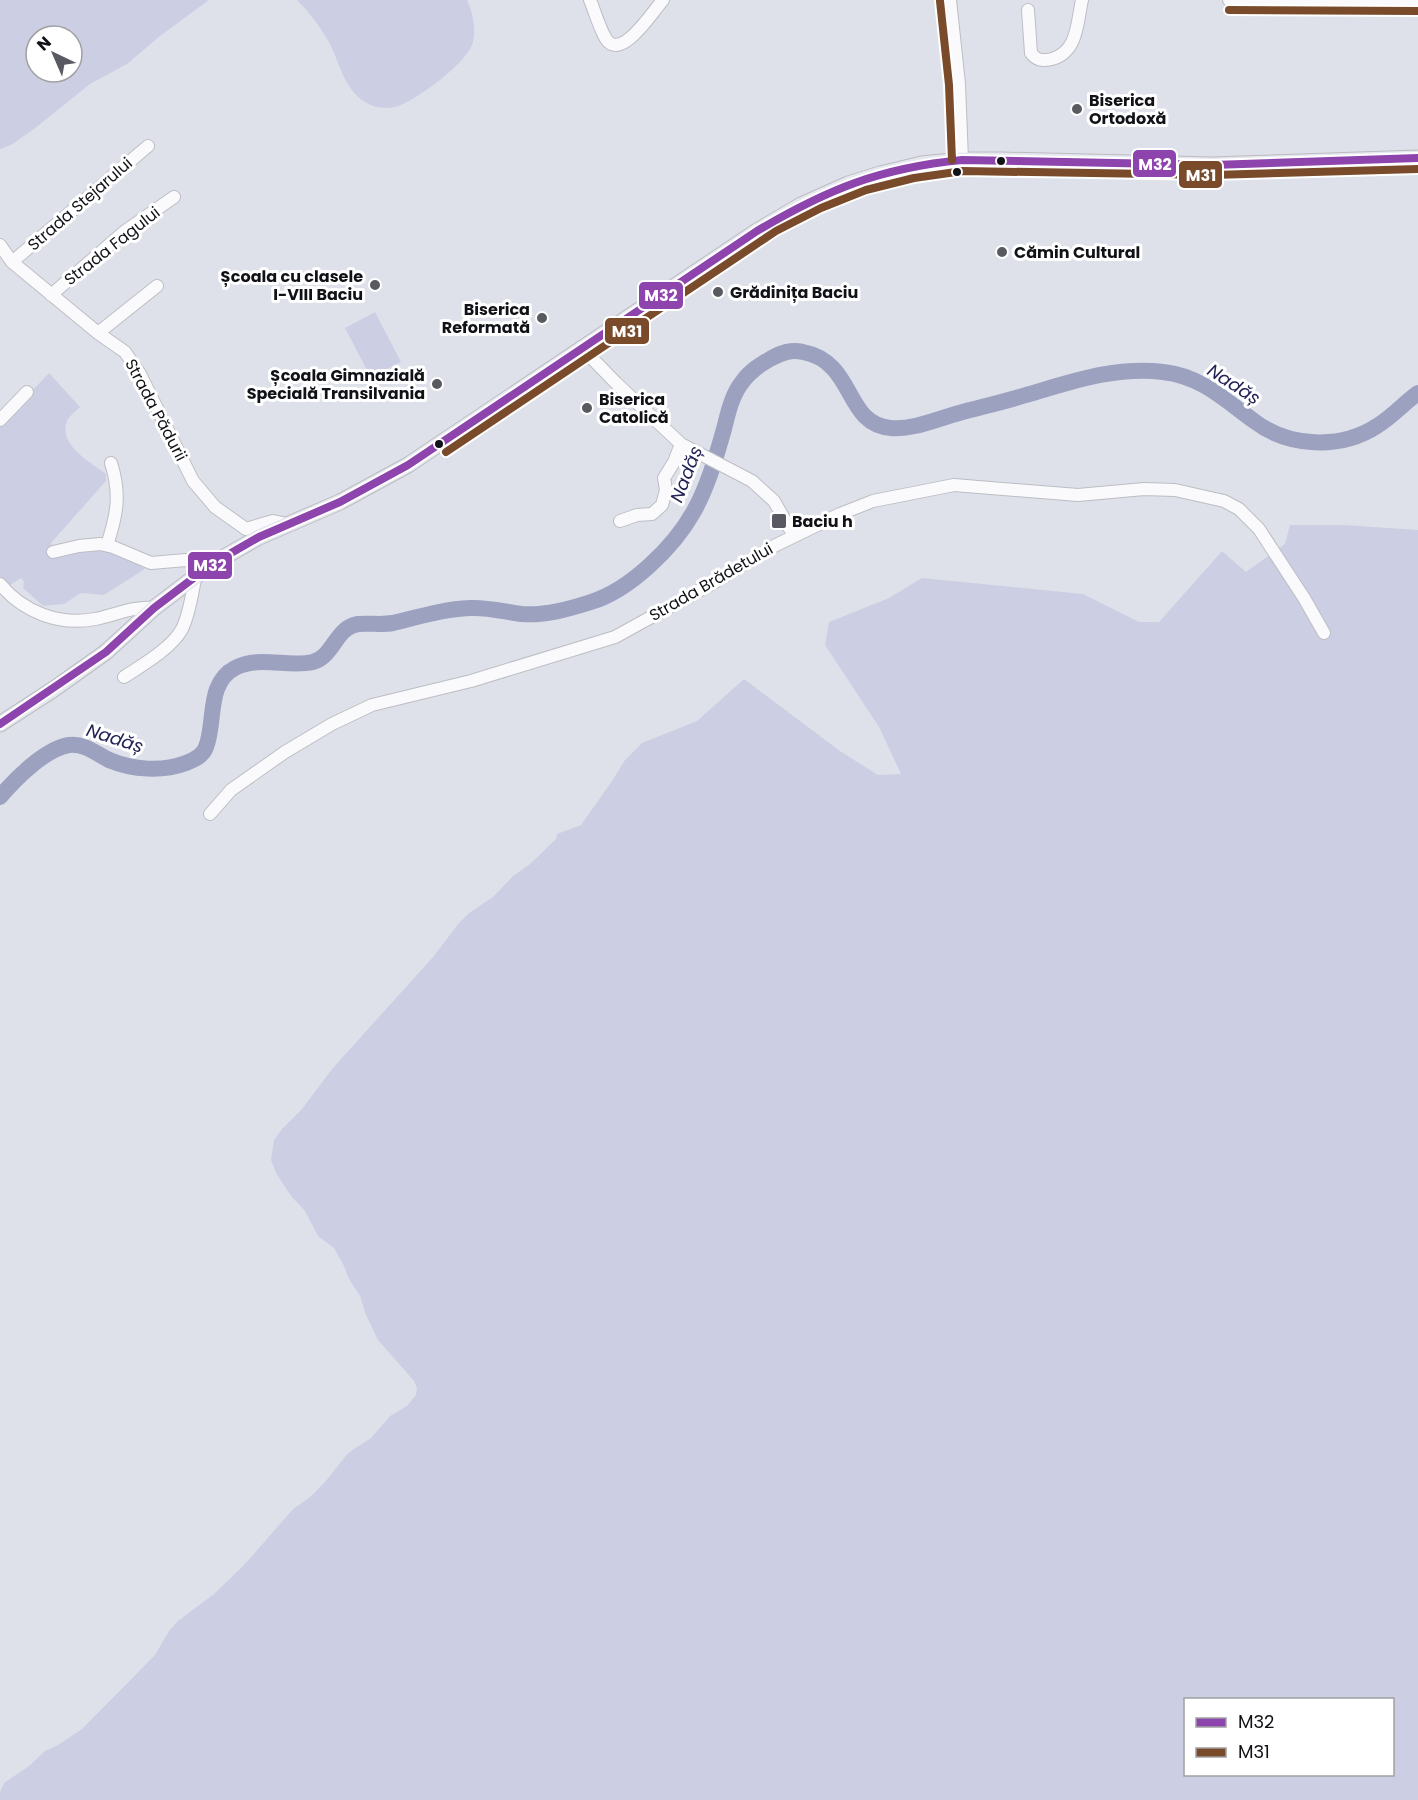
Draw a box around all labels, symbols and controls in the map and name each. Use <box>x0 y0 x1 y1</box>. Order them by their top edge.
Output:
north arrow <box>24 24 84 84</box>
text: N <box>32 31 56 56</box>
place label: Biserica Ortodoxă <box>1089 89 1166 130</box>
marker: Biserica Ortodoxă <box>1070 102 1084 116</box>
line badge: M32 <box>1132 149 1177 178</box>
street label: Strada Stejarului <box>23 152 137 256</box>
text: M32 <box>1138 153 1172 176</box>
unlabelled marker <box>995 155 1007 167</box>
line badge: M31 <box>1178 160 1223 189</box>
text: M31 <box>1186 164 1216 187</box>
unlabelled marker <box>951 166 963 178</box>
street label: Strada Fagului <box>59 201 165 291</box>
place label: Cămin Cultural <box>1014 241 1140 264</box>
marker: Cămin Cultural <box>995 245 1009 259</box>
place label: Școala cu clasele I-VIII Baciu <box>220 265 363 306</box>
marker: Școala cu clasele I-VIII Baciu <box>368 278 382 292</box>
line badge: M32 <box>638 281 684 310</box>
place label: Grădinița Baciu <box>730 281 858 304</box>
text: M32 <box>644 284 678 307</box>
marker: Grădinița Baciu <box>711 285 725 299</box>
place label: Biserica Reformată <box>442 298 530 339</box>
marker: Biserica Reformată <box>535 311 549 325</box>
line badge: M31 <box>604 317 650 345</box>
text: M31 <box>612 320 642 343</box>
street label: Strada Pădurii <box>119 355 193 465</box>
water label: Nadăș <box>1203 358 1265 410</box>
place label: Școala Gimnazială Specială Transilvania <box>247 364 425 405</box>
marker: Școala Gimnazială Specială Transilvania <box>430 377 444 391</box>
place label: Biserica Catolică <box>599 388 669 429</box>
marker: Biserica Catolică <box>580 401 594 415</box>
unlabelled marker <box>433 438 445 450</box>
water label: Nadăș <box>664 442 708 506</box>
place label: Baciu h <box>792 510 853 533</box>
marker: Baciu h <box>770 512 788 530</box>
street label: Strada Brădetului <box>645 537 777 627</box>
line badge: M32 <box>187 551 233 580</box>
text: M32 <box>193 554 227 577</box>
water label: Nadăș <box>83 717 147 759</box>
legend <box>1184 1698 1394 1776</box>
text: M32 <box>1238 1709 1274 1734</box>
text: M31 <box>1238 1739 1270 1764</box>

